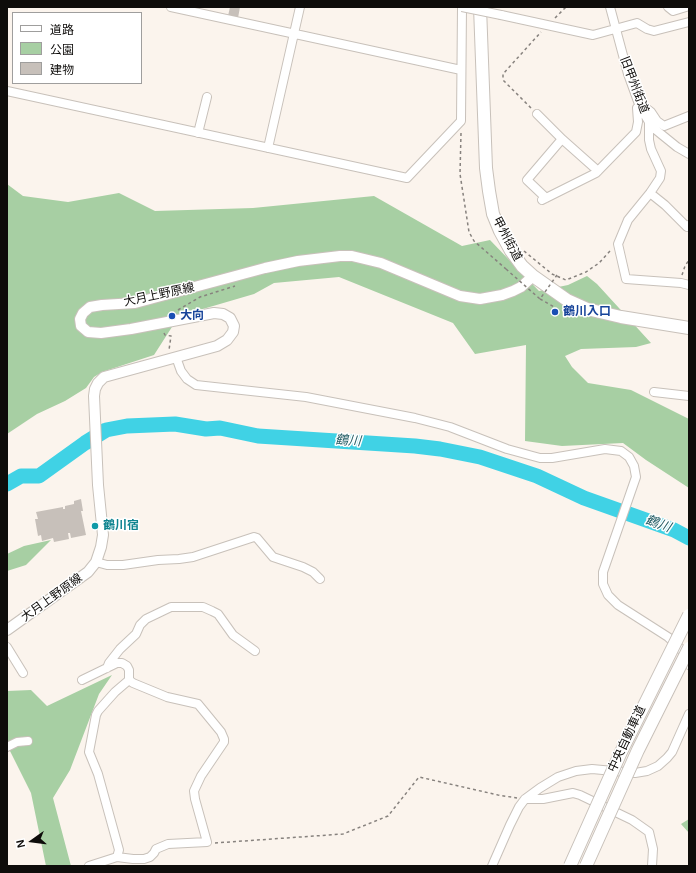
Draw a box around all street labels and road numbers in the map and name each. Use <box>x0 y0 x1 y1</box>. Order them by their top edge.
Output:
street label: 旧甲州街道 <box>617 54 651 116</box>
street label: 甲州街道 <box>489 214 525 264</box>
street label: 大月上野原線 <box>122 280 196 310</box>
street label: 大月上野原線 <box>19 571 85 625</box>
street label: 中央自動車道 <box>605 703 649 775</box>

